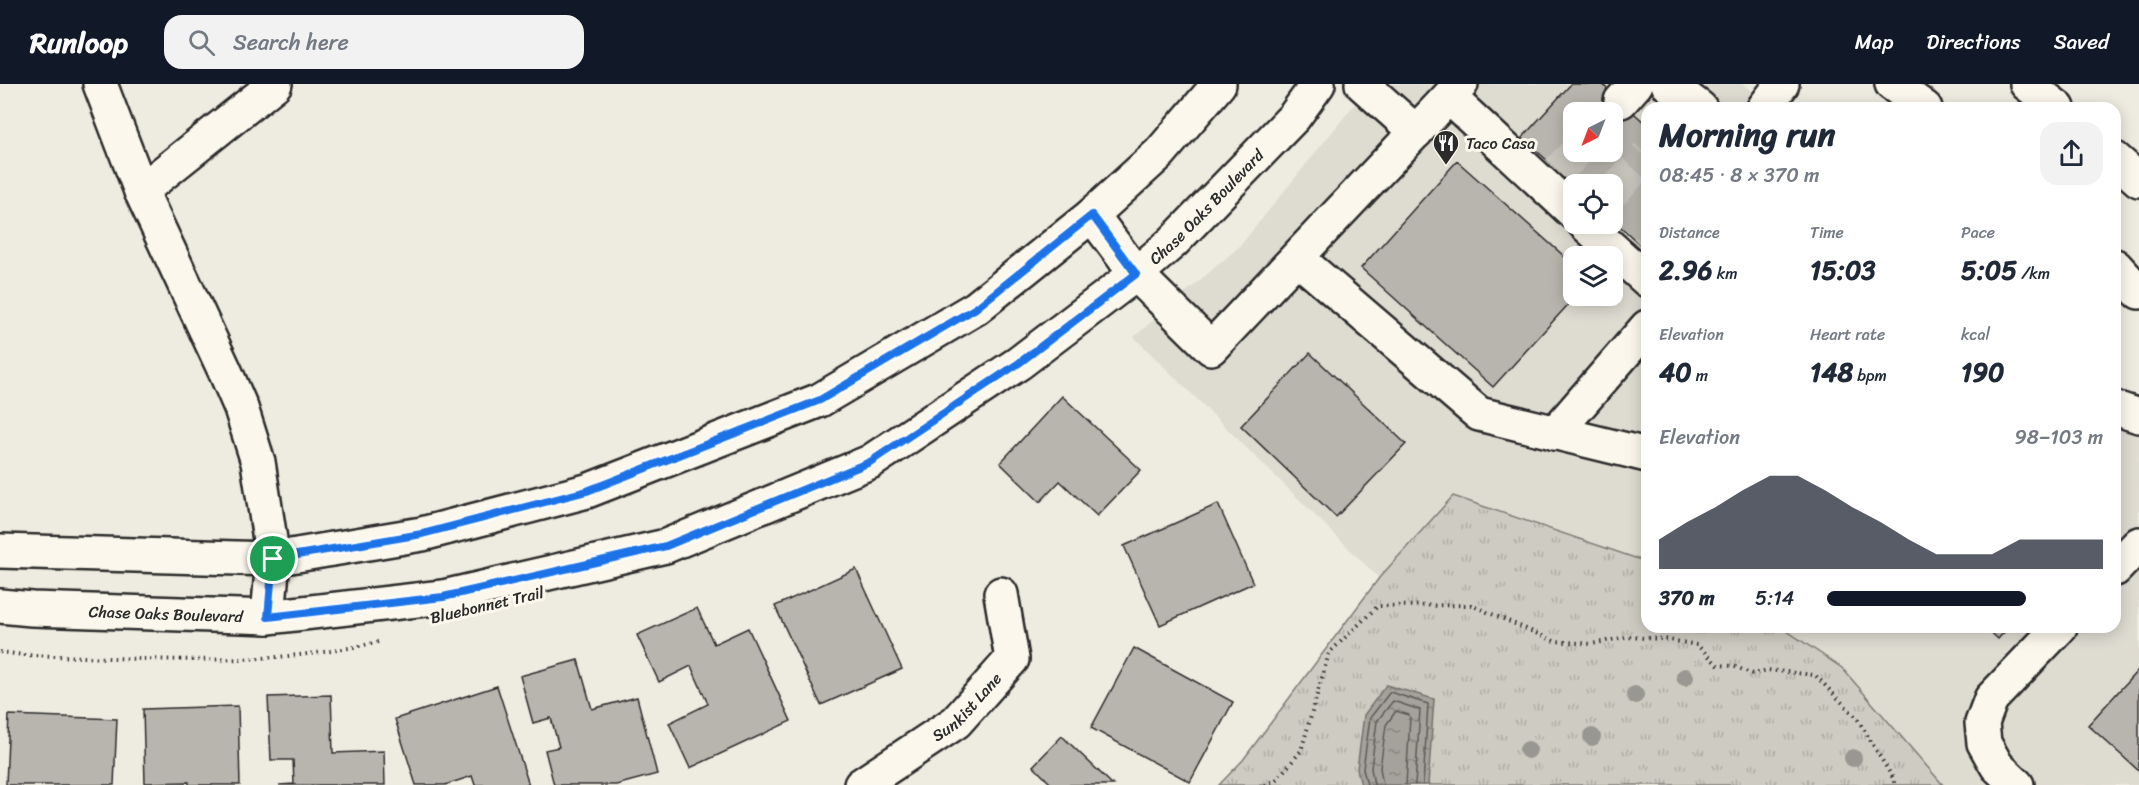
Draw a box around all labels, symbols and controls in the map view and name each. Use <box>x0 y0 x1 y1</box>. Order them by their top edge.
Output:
search box <box>164 15 584 69</box>
text: Runloop <box>30 18 128 67</box>
text: Search here <box>233 23 349 62</box>
text: Map <box>1855 23 1893 61</box>
text: Directions <box>1926 23 2021 61</box>
text: Saved <box>2054 23 2109 61</box>
icon: search <box>185 26 218 59</box>
north arrow <box>1563 102 1623 162</box>
map controls <box>1563 102 1623 306</box>
text: Morning run <box>1659 106 1835 164</box>
button: share <box>2040 122 2103 185</box>
restaurant icon: Taco Casa <box>1431 128 1461 166</box>
place label: Taco Casa <box>1466 129 1535 158</box>
street label: Chase Oaks Boulevard <box>1142 141 1272 272</box>
text: 08:45 · 8 × 370 m <box>1659 158 1819 193</box>
button: locate <box>1563 174 1623 234</box>
text: Distance <box>1659 218 1720 247</box>
text: Time <box>1810 218 1844 247</box>
text: Pace <box>1961 218 1995 247</box>
button: layers <box>1563 246 1623 306</box>
text: 2.96 <box>1659 247 1713 293</box>
text: 15:03 <box>1810 247 1876 293</box>
text: 5:05 <box>1961 247 2017 293</box>
text: km <box>1713 259 1738 288</box>
text: /km <box>2017 259 2050 288</box>
text: Elevation <box>1659 320 1724 349</box>
text: Heart rate <box>1810 320 1885 349</box>
text: kcal <box>1961 320 1990 349</box>
text: 40 <box>1659 349 1692 395</box>
text: 148 <box>1810 349 1853 395</box>
text: 190 <box>1961 349 2005 395</box>
text: m <box>1692 361 1708 390</box>
text: bpm <box>1853 361 1887 390</box>
text: Elevation <box>1659 420 1740 455</box>
text: 98–103 m <box>2015 420 2103 455</box>
pin <box>247 533 298 584</box>
icon: arrive <box>256 542 289 575</box>
street label: Bluebonnet Trail <box>427 578 547 632</box>
text: 370 m <box>1659 581 1715 616</box>
text: 5:14 <box>1755 581 1794 616</box>
street label: Chase Oaks Boulevard <box>88 596 245 631</box>
street label: Sunkist Lane <box>925 665 1009 749</box>

